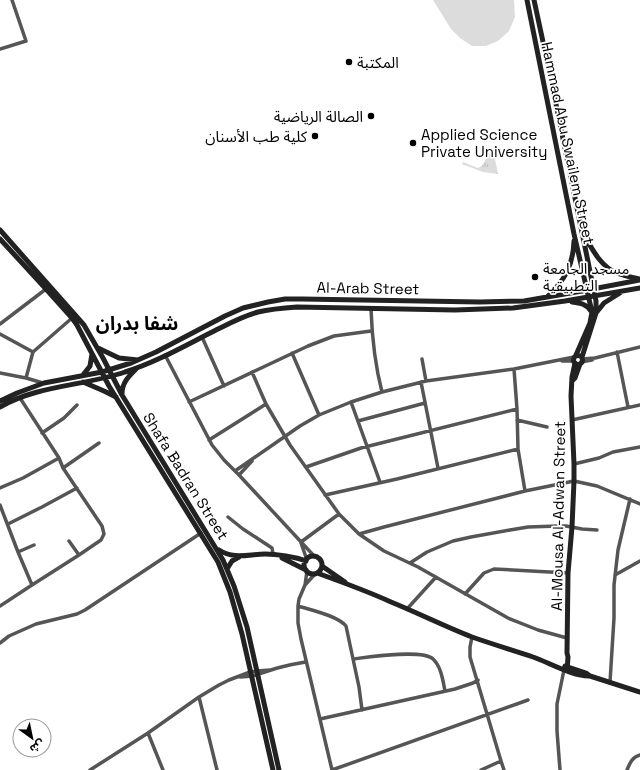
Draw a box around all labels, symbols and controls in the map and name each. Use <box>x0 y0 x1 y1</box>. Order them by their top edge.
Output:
street label: Hammad Abu Swailem Street <box>537 40 599 246</box>
place label: المكتبة <box>357 53 399 72</box>
marker: المكتبة <box>344 57 354 67</box>
place label: الصالة الرياضية <box>274 107 363 126</box>
marker: الصالة الرياضية <box>366 111 376 121</box>
place label: Applied Science Private University <box>421 125 547 161</box>
place label: كلية طب الأسنان <box>205 127 308 146</box>
marker: كلية طب الأسنان <box>310 131 320 141</box>
marker: Applied Science Private University <box>408 138 418 148</box>
place label: مسجد الجامعة التطبيقية <box>543 259 629 295</box>
marker: مسجد الجامعة التطبيقية <box>530 272 540 282</box>
street label: Al-Arab Street <box>317 278 420 298</box>
district label: شفا بدران <box>96 311 178 336</box>
street label: Shafa Badran Street <box>139 409 233 543</box>
street label: Al-Mousa Al-Adwan Street <box>547 421 569 611</box>
north arrow <box>12 718 52 758</box>
text: ش <box>27 736 48 756</box>

